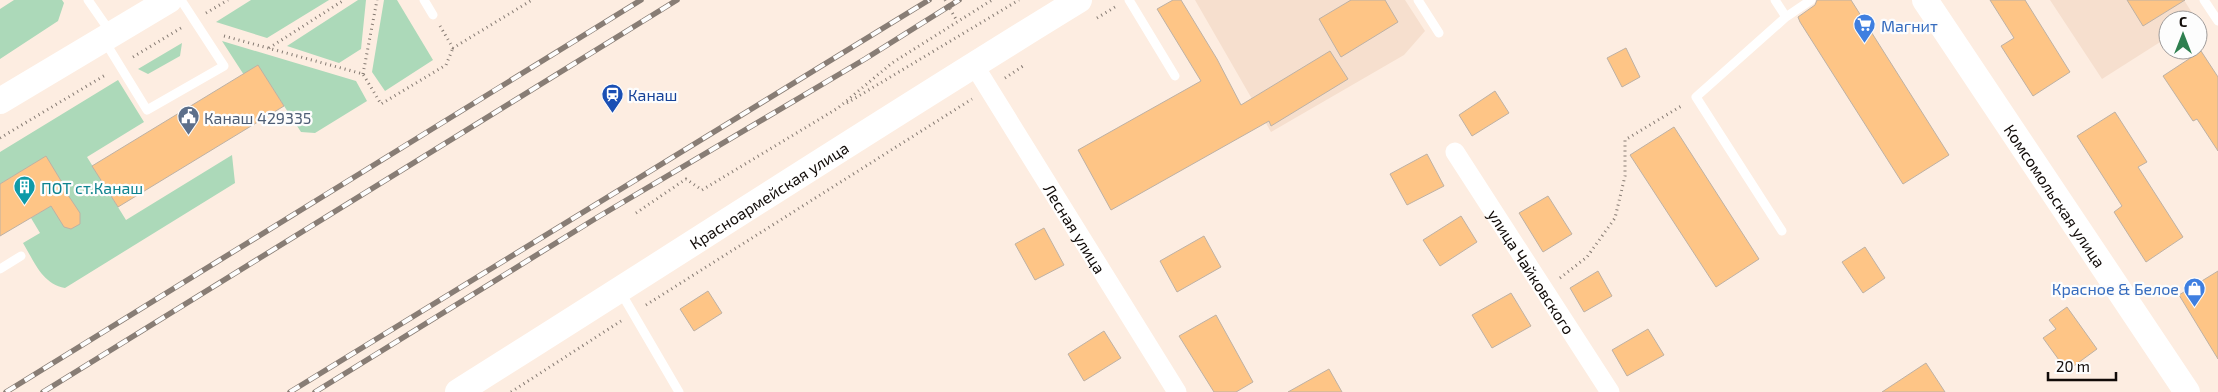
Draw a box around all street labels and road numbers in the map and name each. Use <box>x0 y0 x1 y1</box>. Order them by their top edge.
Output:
street label: Комсомольская улица <box>2001 120 2110 270</box>
street label: Красноармейская улица <box>686 137 852 252</box>
street label: Лесная улица <box>1040 180 1110 277</box>
street label: улица Чайковского <box>1484 205 1579 337</box>

